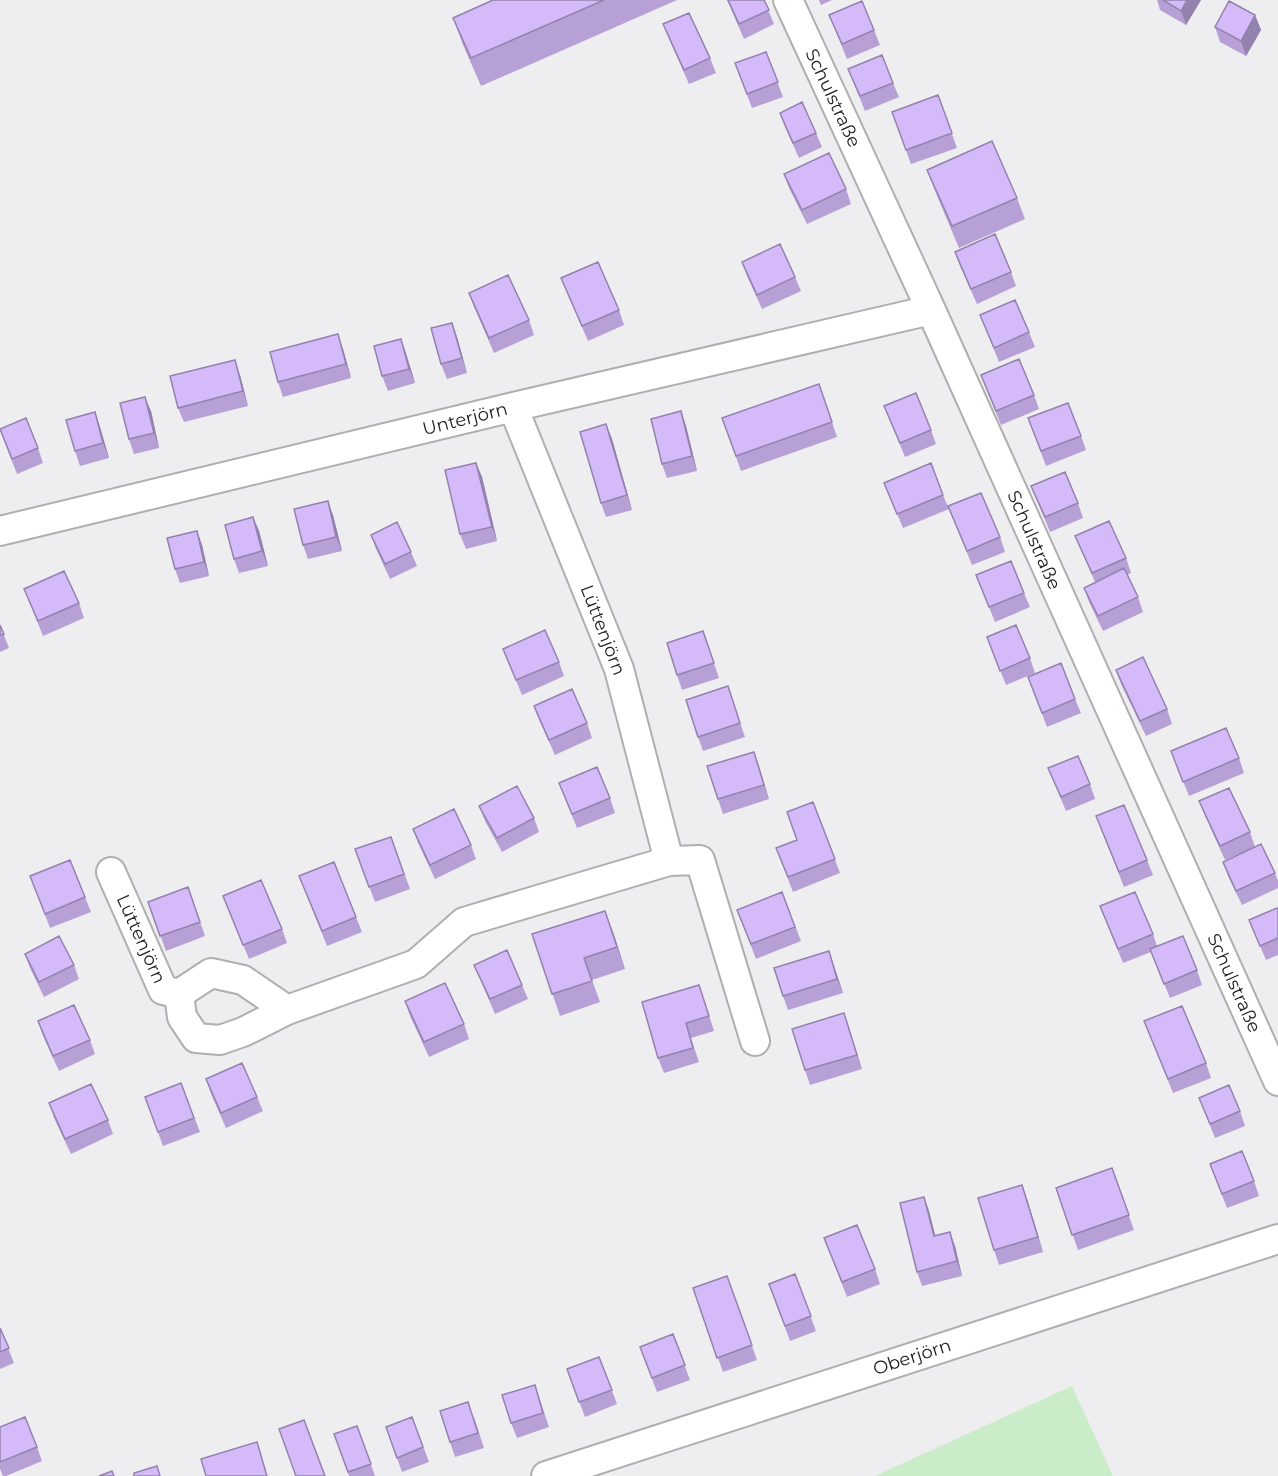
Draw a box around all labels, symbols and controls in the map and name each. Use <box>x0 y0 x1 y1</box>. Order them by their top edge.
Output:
street label: Schulstraße <box>801 45 865 151</box>
street label: Unterjörn <box>420 398 510 440</box>
street label: Schulstraße <box>1002 487 1066 593</box>
street label: Lüttenjörn <box>576 582 630 678</box>
street label: Lüttenjörn <box>112 891 170 987</box>
street label: Schulstraße <box>1202 930 1266 1036</box>
street label: Oberjörn <box>870 1334 954 1380</box>

